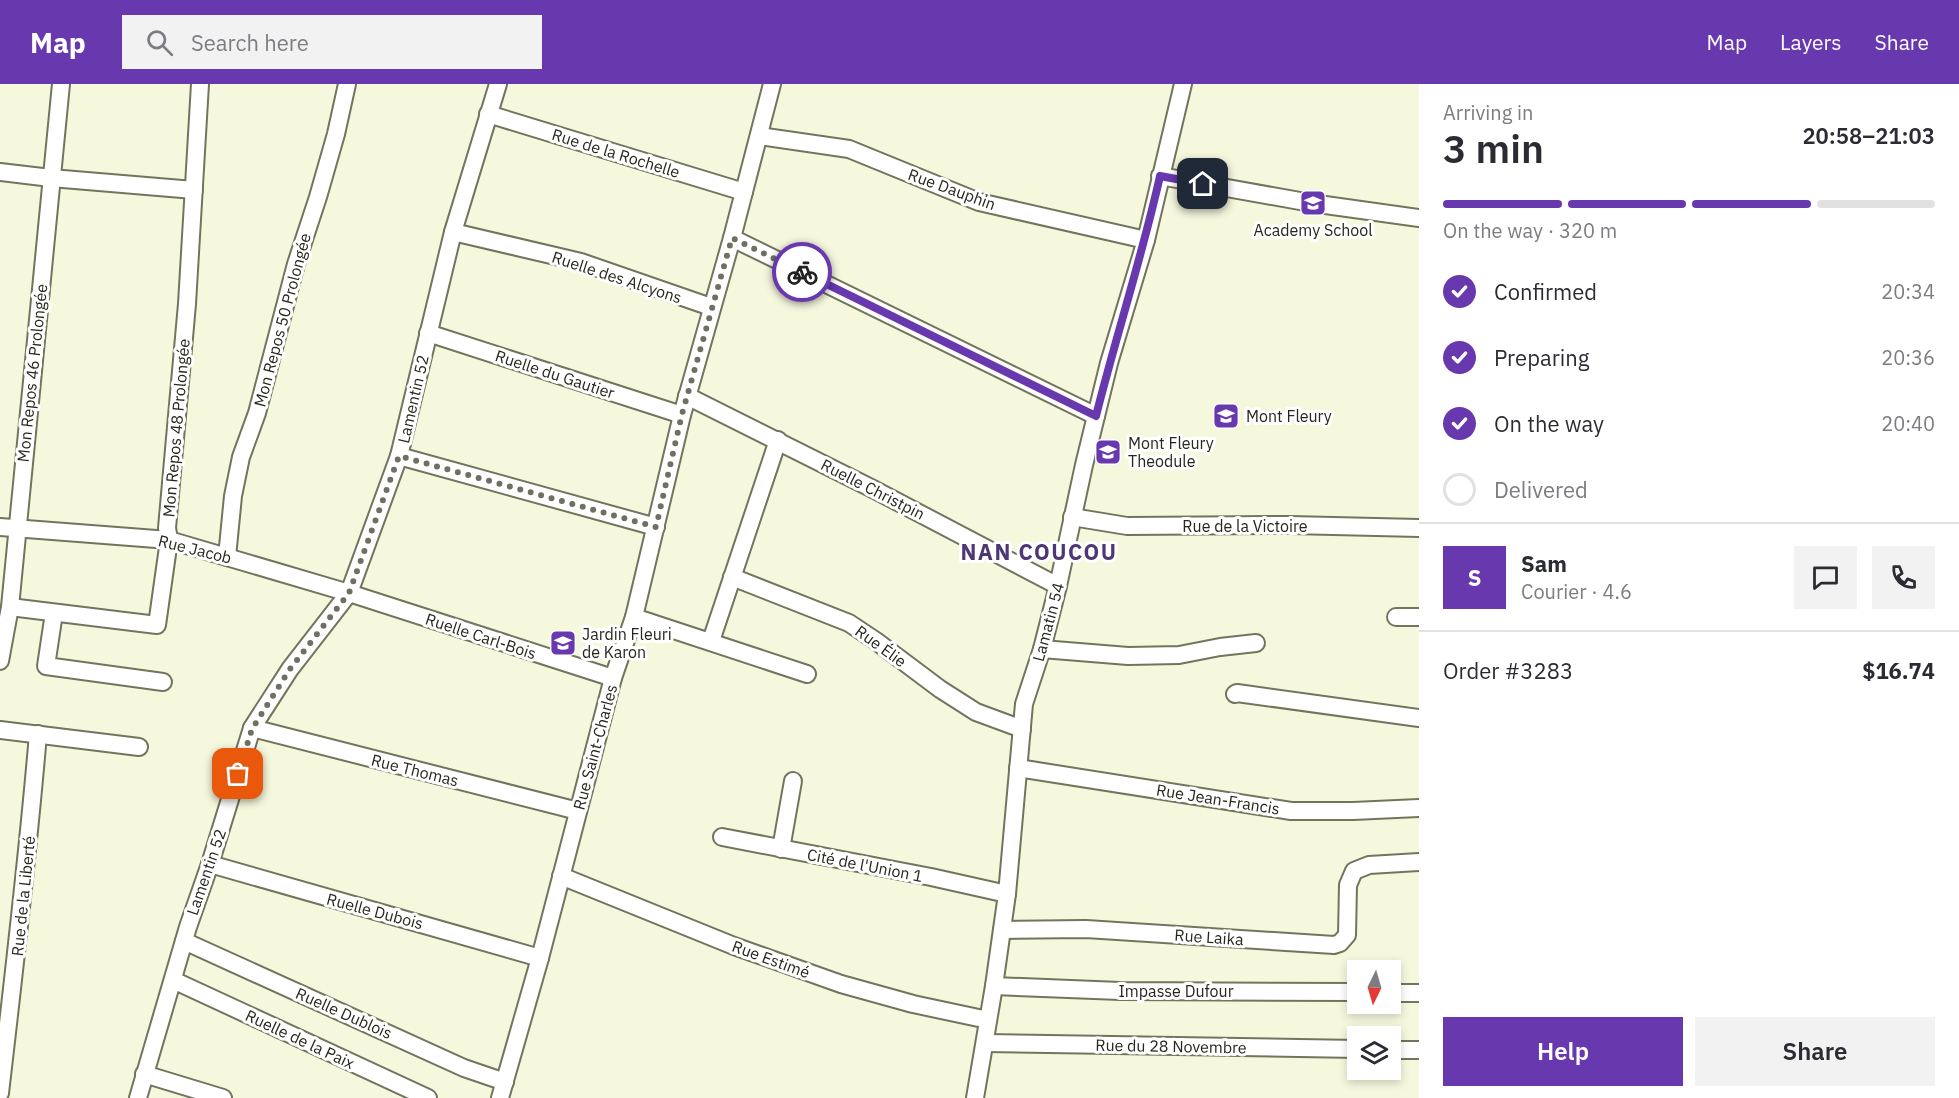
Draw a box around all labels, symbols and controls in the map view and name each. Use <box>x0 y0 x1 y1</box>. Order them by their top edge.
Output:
search box <box>122 15 542 69</box>
text: Map <box>30 24 86 61</box>
icon: search <box>143 26 176 59</box>
text: Search here <box>191 28 309 57</box>
text: Map <box>1707 28 1747 56</box>
text: Layers <box>1780 28 1842 56</box>
text: Share <box>1875 28 1929 56</box>
text: Arriving in <box>1443 99 1533 126</box>
text: 20:58–21:03 <box>1802 121 1935 150</box>
text: 3 min <box>1443 123 1544 174</box>
street label: Rue de la Rochelle <box>550 124 683 182</box>
pin <box>1177 158 1228 209</box>
street label: Rue Dauphin <box>905 164 999 214</box>
icon: home <box>1186 167 1219 200</box>
school or university icon: Academy School <box>1298 188 1328 218</box>
text: On the way · 320 m <box>1443 217 1617 244</box>
place label: Academy School <box>1253 220 1373 240</box>
street label: Mon Repos 50 Prolongée <box>249 231 315 409</box>
courier <box>772 242 832 302</box>
street label: Ruelle des Alcyons <box>550 247 684 307</box>
icon: bike <box>786 256 819 289</box>
icon: check <box>1443 275 1476 308</box>
text: Confirmed <box>1494 277 1597 306</box>
text: 20:34 <box>1881 278 1935 305</box>
street label: Mon Repos 46 Prolongée <box>13 283 51 463</box>
street label: Mon Repos 48 Prolongée <box>158 338 194 518</box>
icon: check <box>1443 341 1476 374</box>
text: Preparing <box>1494 343 1589 372</box>
text: 20:36 <box>1881 344 1935 371</box>
street label: Ruelle du Gautier <box>493 345 617 403</box>
street label: Lamentin 52 <box>393 353 433 445</box>
school or university icon: Mont Fleury <box>1211 401 1241 431</box>
place label: Mont Fleury <box>1246 406 1332 426</box>
icon: check <box>1443 407 1476 440</box>
text: On the way <box>1494 409 1604 438</box>
text: 20:40 <box>1881 410 1935 437</box>
place label: Mont Fleury Theodule <box>1128 433 1214 471</box>
school or university icon: Mont Fleury Theodule <box>1093 437 1123 467</box>
street label: Ruelle Christpin <box>818 454 928 524</box>
text: Delivered <box>1494 475 1588 504</box>
street label: Rue de la Victoire <box>1182 516 1308 536</box>
street label: Rue Jacob <box>156 530 234 568</box>
district label: NAN COUCOU <box>960 537 1118 566</box>
button: chat <box>1794 546 1857 609</box>
button: phone <box>1872 546 1935 609</box>
text: Sam <box>1521 549 1567 578</box>
text: S <box>1468 563 1481 592</box>
text: Courier · 4.6 <box>1521 578 1632 605</box>
street label: Lamatin 54 <box>1028 580 1068 664</box>
street label: Ruelle Carl-Bois <box>423 609 539 663</box>
street label: Rue Élie <box>852 620 911 671</box>
place label: Jardin Fleuri de Karon <box>582 624 672 662</box>
school or university icon: Jardin Fleuri de Karon <box>548 628 578 658</box>
text: Order #3283 <box>1443 656 1573 685</box>
text: $16.74 <box>1862 656 1935 685</box>
street label: Rue Saint-Charles <box>569 682 621 812</box>
pin <box>212 748 263 799</box>
street label: Rue Thomas <box>369 749 461 791</box>
icon: bag <box>221 757 254 790</box>
street label: Rue Jean-Francis <box>1155 779 1281 819</box>
street label: Lamentin 52 <box>182 826 230 918</box>
street label: Rue de la Liberté <box>7 835 39 957</box>
street label: Cité de l'Union 1 <box>805 844 925 886</box>
street label: Ruelle Dubois <box>325 889 425 933</box>
street label: Rue Laika <box>1174 925 1245 949</box>
street label: Rue Estimé <box>729 936 813 982</box>
north arrow <box>1347 960 1401 1014</box>
map controls <box>1347 960 1401 1080</box>
street label: Impasse Dufour <box>1118 981 1234 1001</box>
street label: Ruelle Dublois <box>293 983 395 1043</box>
street label: Ruelle de la Paix <box>242 1005 358 1073</box>
button: Help <box>1443 1017 1683 1086</box>
button: Share <box>1695 1017 1935 1086</box>
button: layers <box>1347 1026 1401 1080</box>
street label: Rue du 28 Novembre <box>1095 1035 1247 1057</box>

